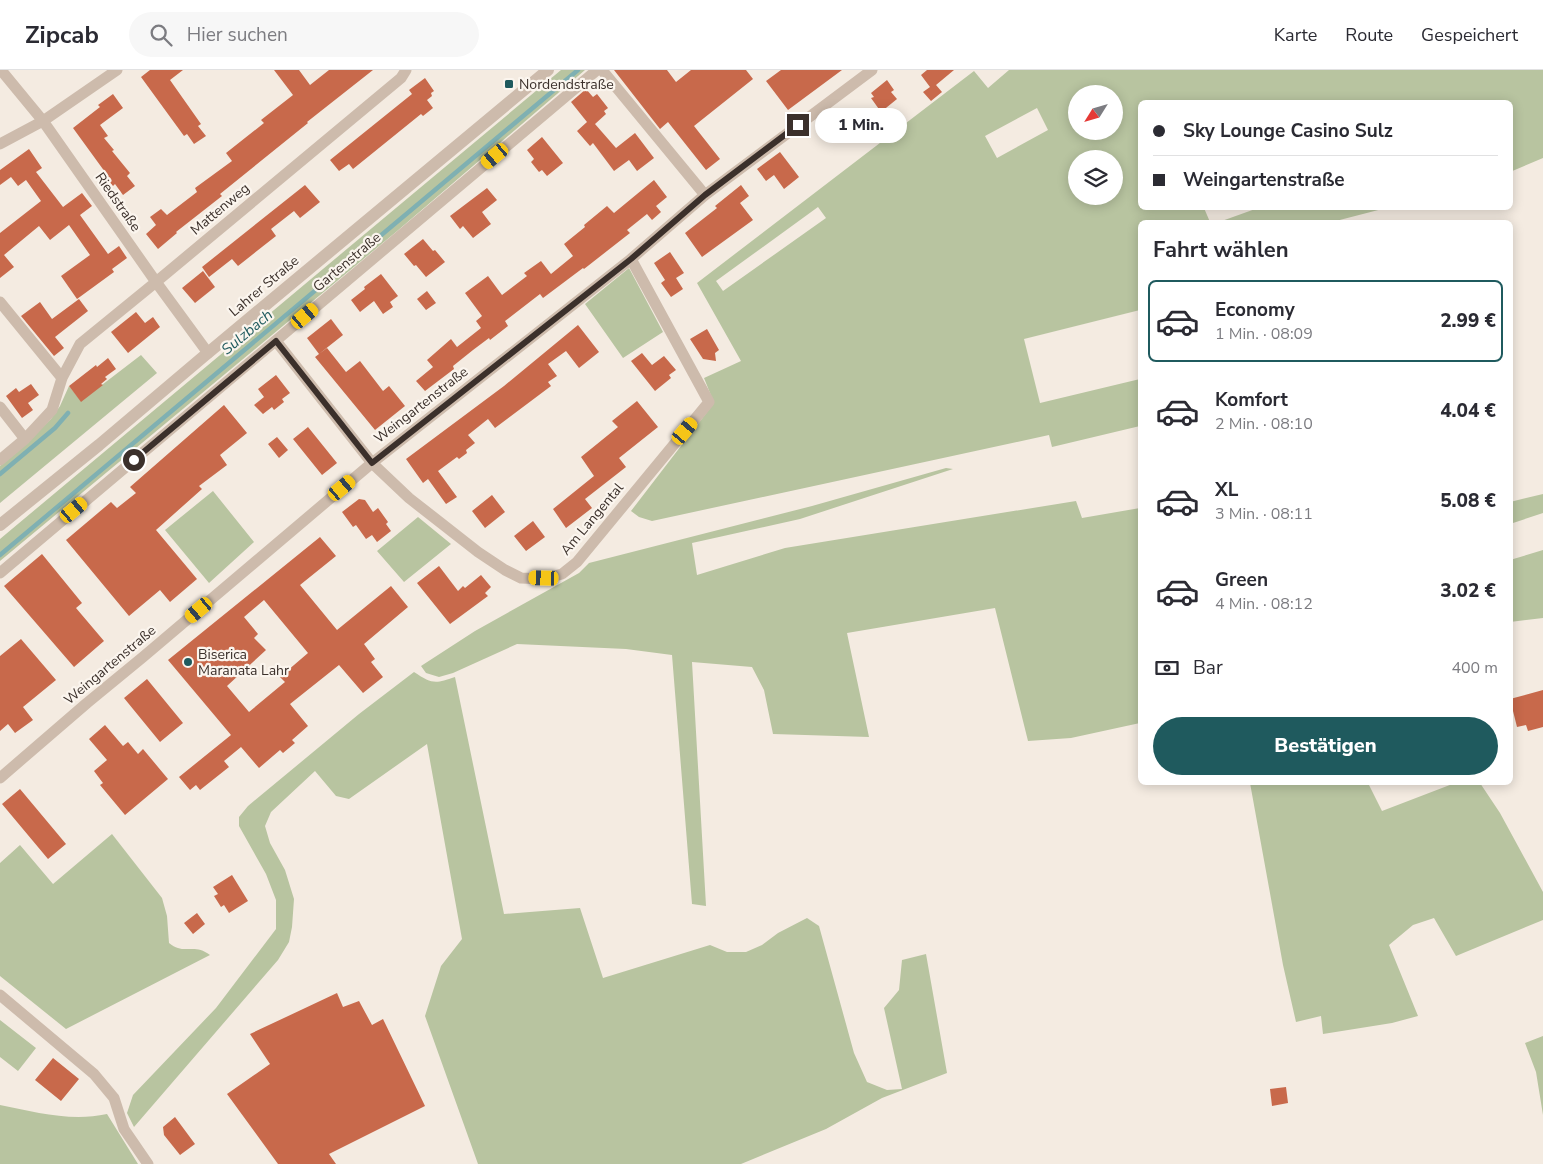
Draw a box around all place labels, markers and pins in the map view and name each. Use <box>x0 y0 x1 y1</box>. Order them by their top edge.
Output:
place label: Nordendstraße <box>519 75 614 94</box>
marker: Nordendstraße <box>503 78 515 90</box>
place label: Biserica Maranata Lahr <box>198 645 289 680</box>
marker: Biserica Maranata Lahr <box>182 656 194 668</box>

